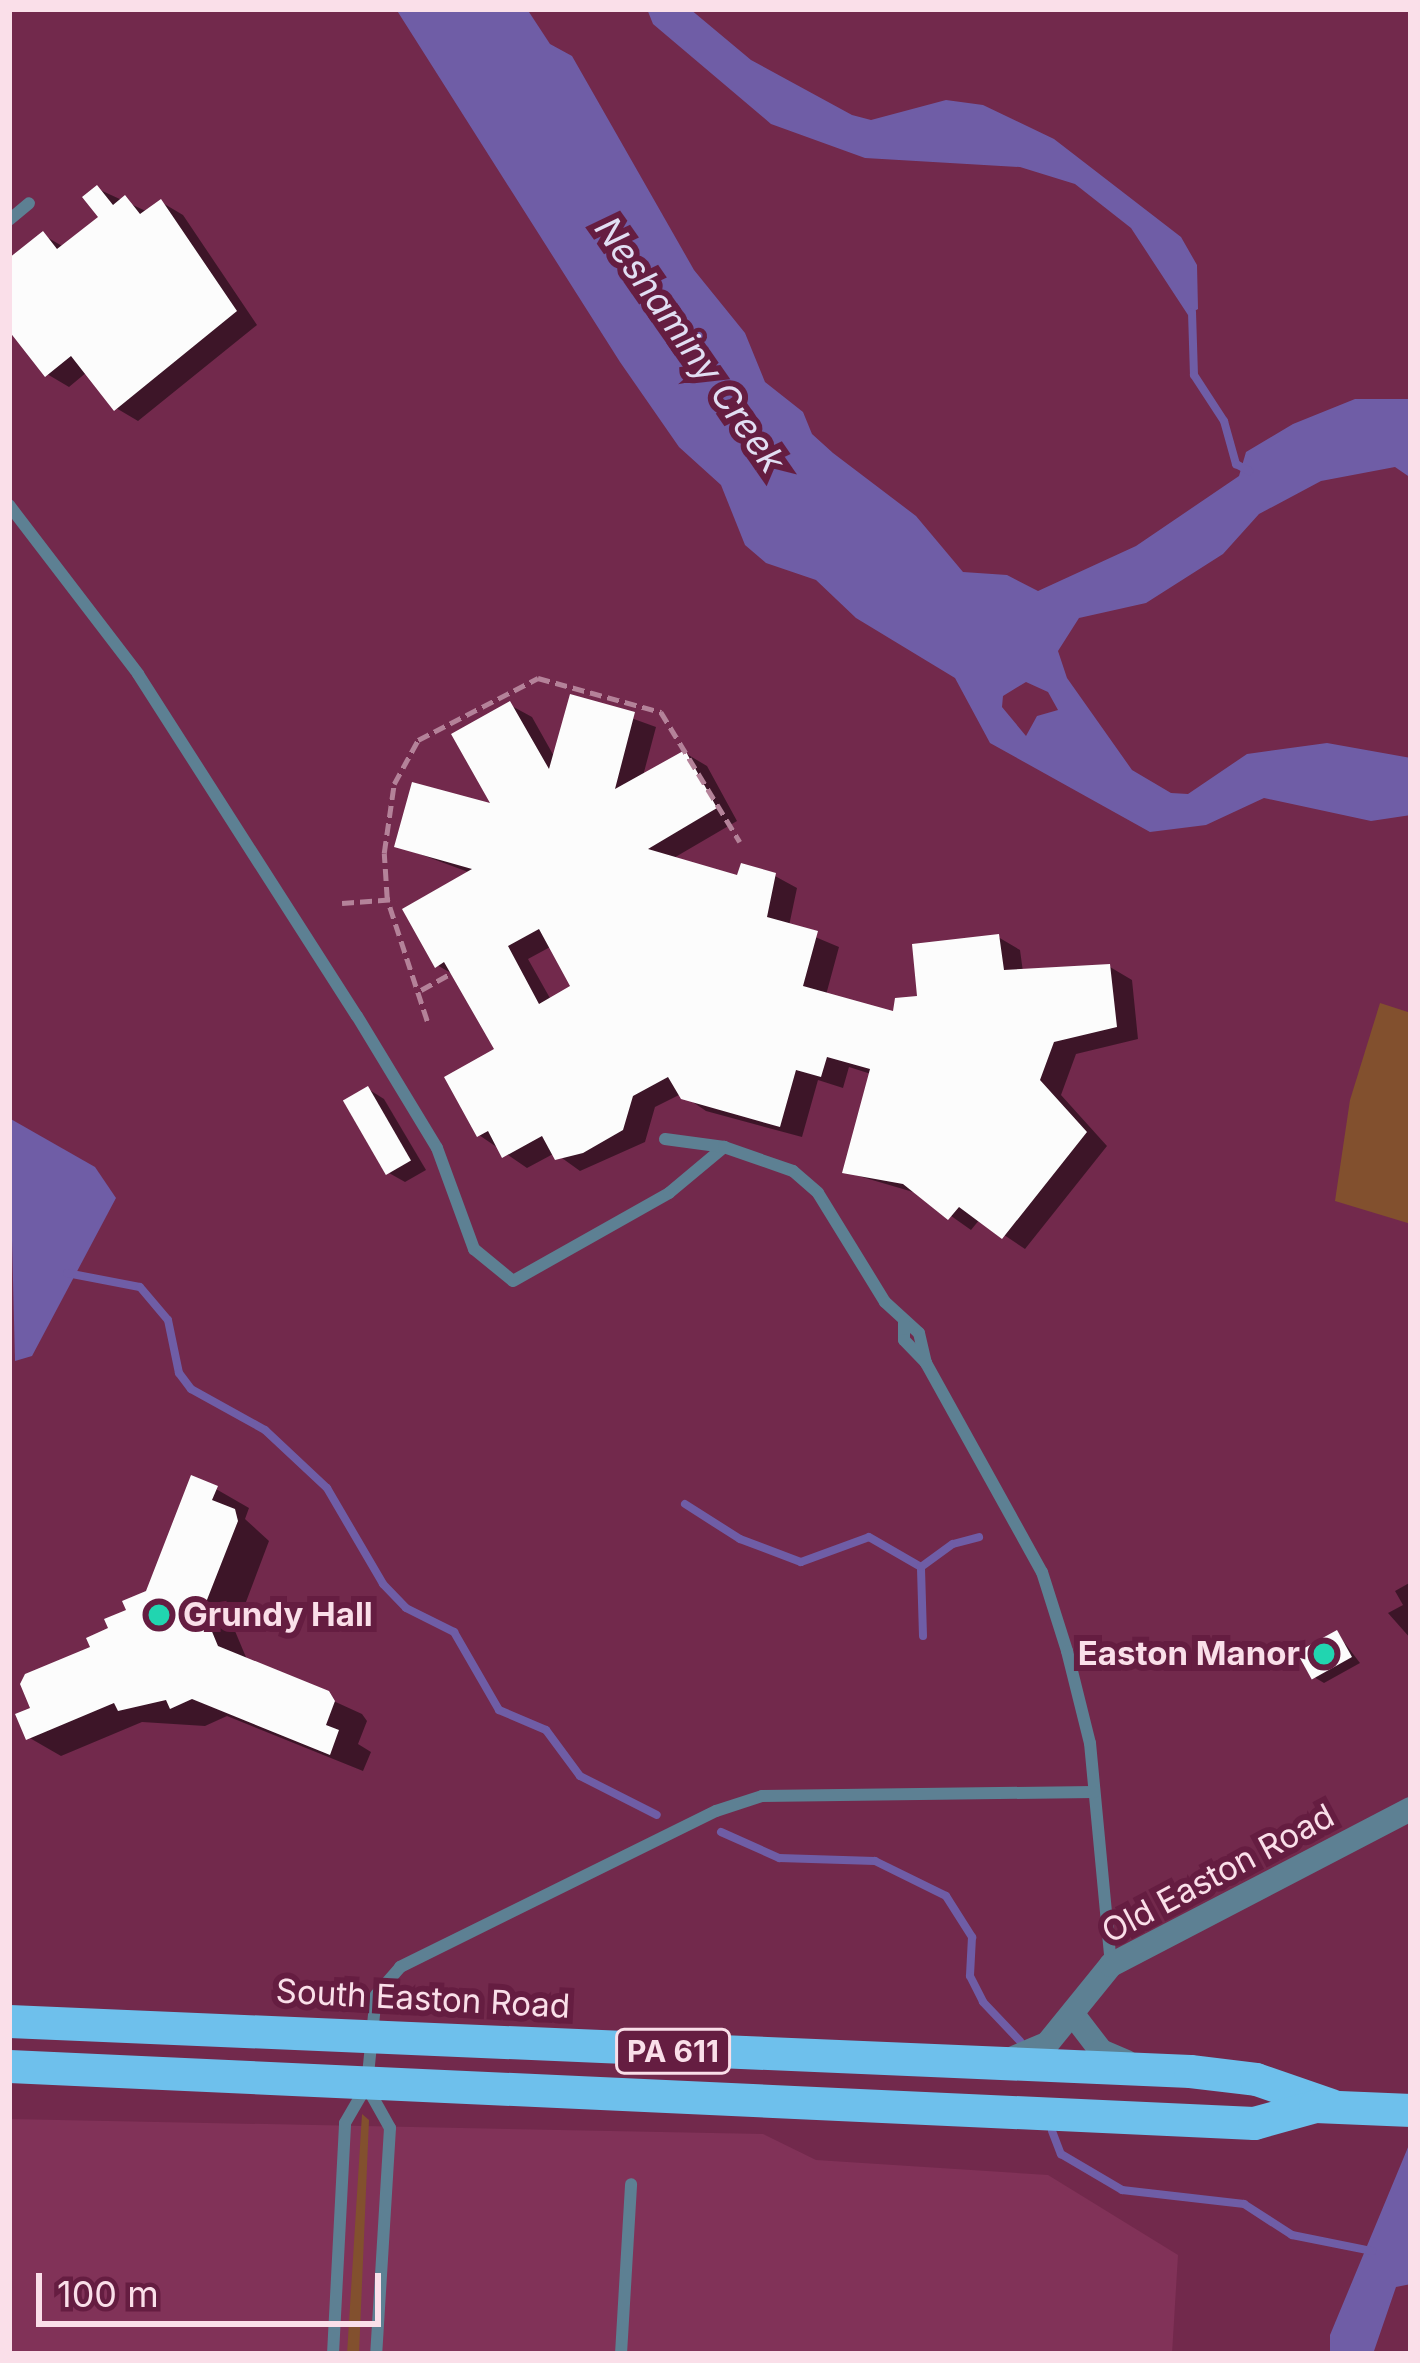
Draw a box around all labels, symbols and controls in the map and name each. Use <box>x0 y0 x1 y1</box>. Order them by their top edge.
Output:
water label: Neshaminy Creek <box>586 209 794 481</box>
place label: Grundy Hall <box>183 1595 373 1635</box>
marker: Grundy Hall <box>146 1602 172 1628</box>
place label: Easton Manor <box>1078 1634 1300 1674</box>
marker: Easton Manor <box>1311 1641 1337 1667</box>
street label: Old Easton Road <box>1095 1796 1341 1952</box>
street label: South Easton Road <box>275 1972 571 2026</box>
road number: PA 611 <box>613 2027 733 2075</box>
scale bar <box>42 2249 387 2323</box>
text: 100 m <box>57 2272 159 2316</box>

